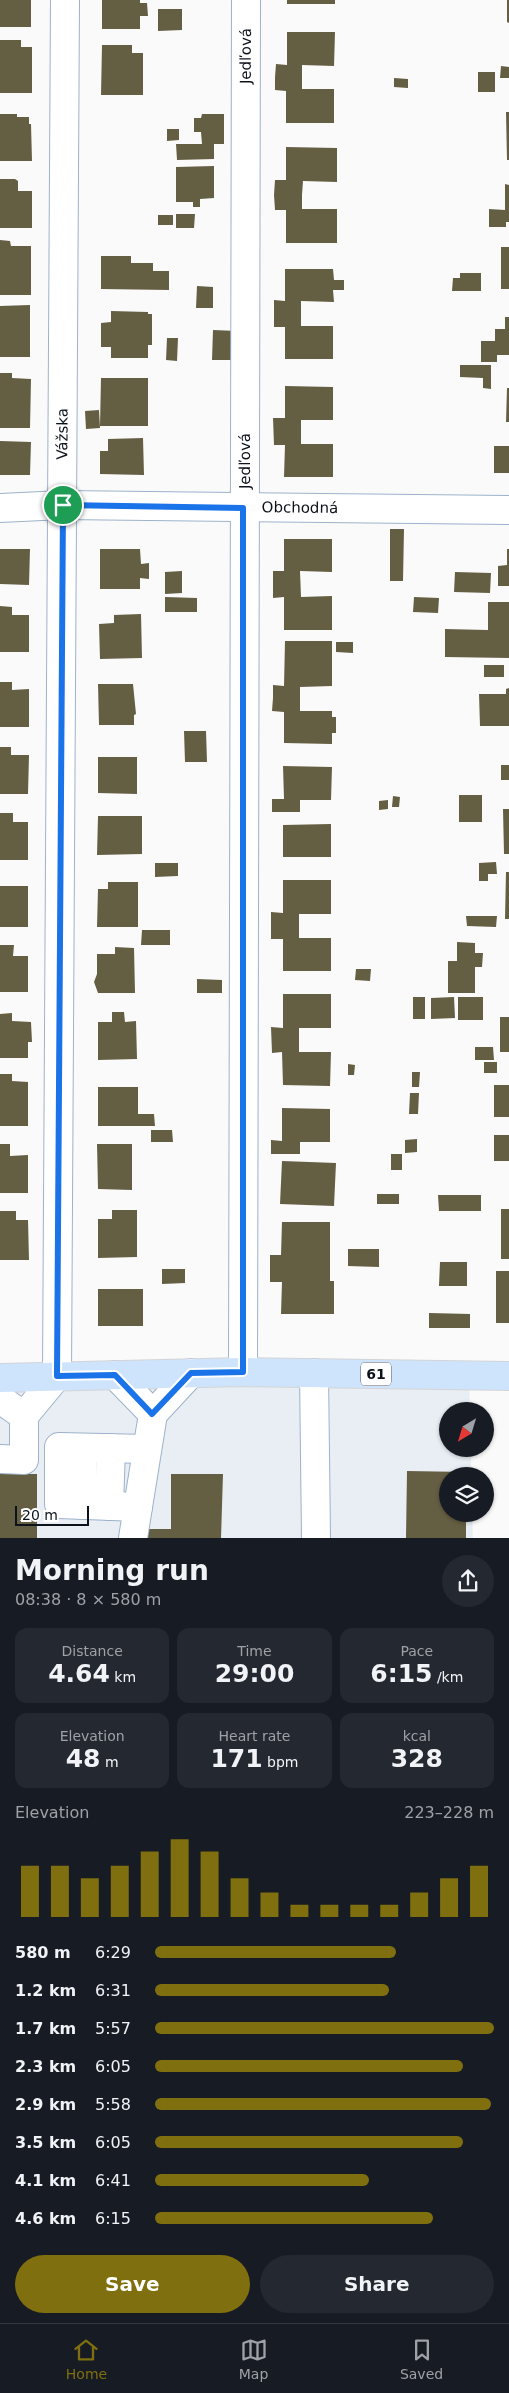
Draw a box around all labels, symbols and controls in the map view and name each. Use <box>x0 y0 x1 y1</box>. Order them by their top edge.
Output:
street label: Jedľová <box>237 28 255 85</box>
street label: Vážska <box>53 408 72 460</box>
street label: Jedľová <box>236 433 254 490</box>
pin <box>42 484 84 526</box>
icon: arrive <box>49 491 77 519</box>
street label: Obchodná <box>262 498 338 517</box>
road number: 61 <box>361 1362 391 1386</box>
north arrow <box>439 1402 494 1458</box>
map controls <box>439 1402 494 1522</box>
button: layers <box>439 1467 494 1522</box>
scale bar <box>15 1503 89 1526</box>
text: 20 m <box>22 1507 58 1523</box>
text: Morning run <box>15 1554 209 1587</box>
button: share <box>442 1555 494 1607</box>
text: 08:38 · 8 × 580 m <box>15 1590 161 1609</box>
text: Distance <box>62 1643 123 1659</box>
text: Time <box>237 1643 272 1659</box>
text: Pace <box>400 1643 433 1659</box>
text: 4.64 <box>48 1659 110 1688</box>
text: 29:00 <box>215 1659 294 1688</box>
text: 6:15 <box>370 1659 432 1688</box>
text: km <box>110 1669 136 1685</box>
text: /km <box>432 1669 463 1685</box>
text: Elevation <box>60 1728 125 1744</box>
text: Heart rate <box>219 1728 290 1744</box>
text: kcal <box>403 1728 431 1744</box>
text: 48 <box>66 1744 101 1773</box>
text: 171 <box>210 1744 263 1773</box>
text: 328 <box>391 1744 443 1773</box>
text: m <box>101 1754 119 1770</box>
text: bpm <box>263 1754 299 1770</box>
text: Elevation <box>15 1803 89 1822</box>
text: 223–228 m <box>404 1803 494 1822</box>
text: 580 m <box>15 1943 71 1962</box>
text: 6:29 <box>95 1943 131 1962</box>
text: 1.2 km <box>15 1981 76 2000</box>
text: 6:31 <box>95 1981 131 2000</box>
text: 1.7 km <box>15 2019 76 2038</box>
text: 5:57 <box>95 2019 131 2038</box>
text: 2.3 km <box>15 2057 76 2076</box>
text: 6:05 <box>95 2057 131 2076</box>
text: 2.9 km <box>15 2095 76 2114</box>
text: 5:58 <box>95 2095 131 2114</box>
text: 3.5 km <box>15 2133 76 2152</box>
text: 6:05 <box>95 2133 131 2152</box>
text: 4.1 km <box>15 2171 76 2190</box>
text: 6:41 <box>95 2171 131 2190</box>
text: 4.6 km <box>15 2209 76 2228</box>
text: 6:15 <box>95 2209 131 2228</box>
button: Save <box>15 2255 250 2313</box>
button: Share <box>260 2255 494 2313</box>
tab: Home <box>66 2336 107 2382</box>
tab: Map <box>239 2336 268 2382</box>
tab: Saved <box>400 2336 443 2382</box>

